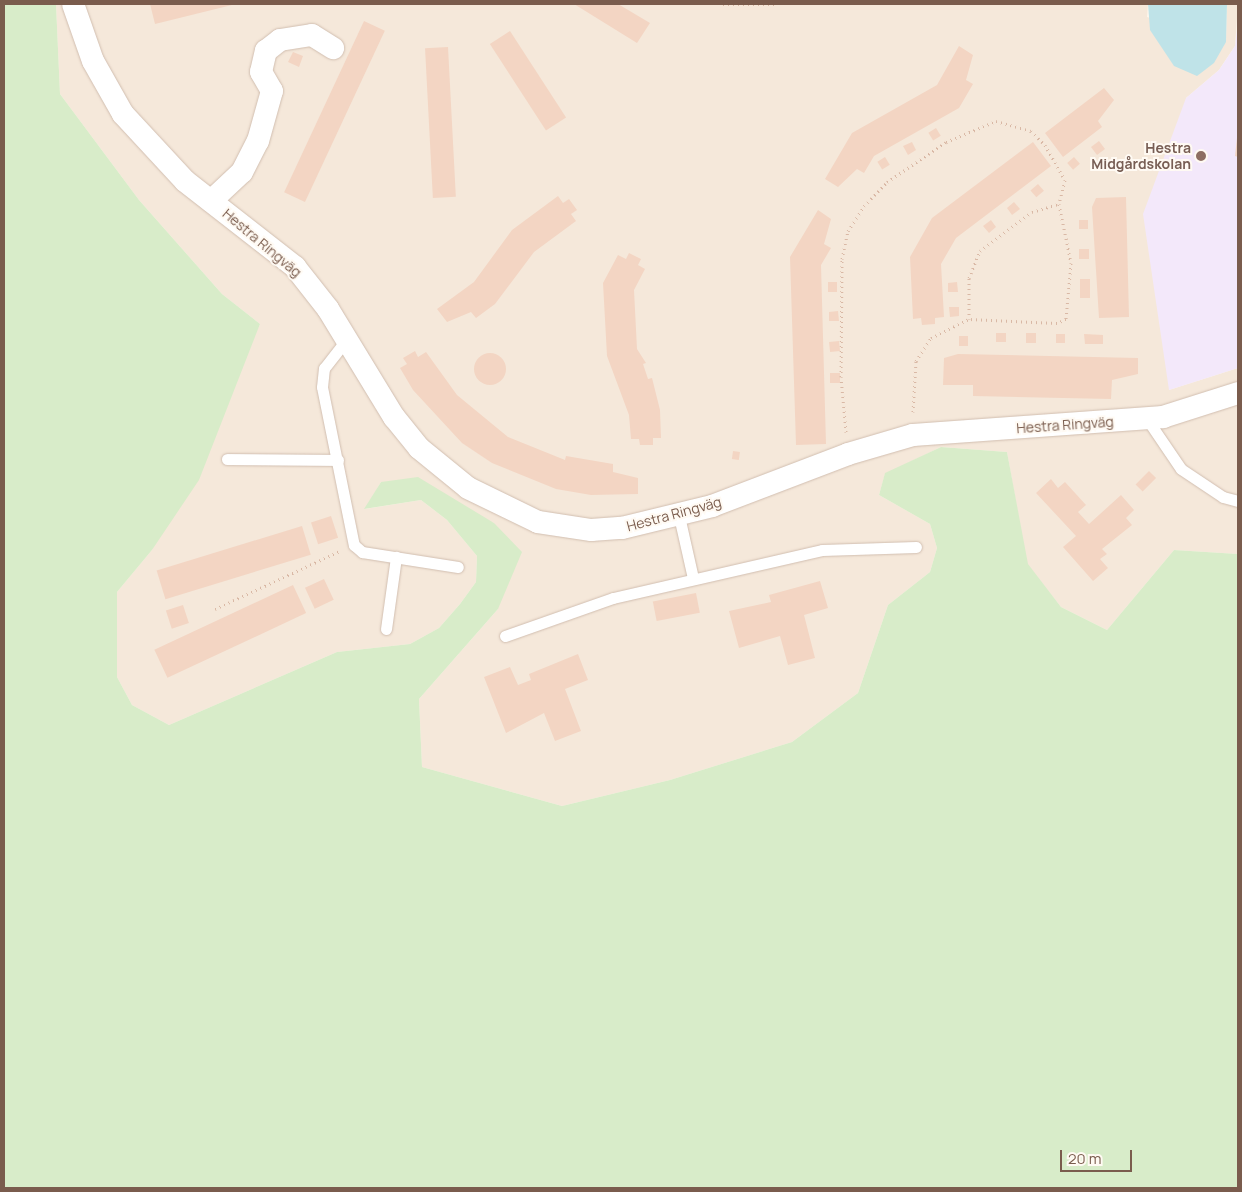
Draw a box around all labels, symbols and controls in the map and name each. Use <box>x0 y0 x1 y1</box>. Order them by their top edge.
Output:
place label: Hestra Midgårdskolan <box>1091 140 1191 172</box>
marker: Hestra Midgårdskolan <box>1195 150 1207 162</box>
street label: Hestra Ringväg <box>219 205 305 281</box>
street label: Hestra Ringväg <box>1016 413 1114 437</box>
street label: Hestra Ringväg <box>625 493 723 535</box>
scale bar <box>1062 1140 1134 1172</box>
text: 20 m <box>1068 1148 1101 1169</box>

